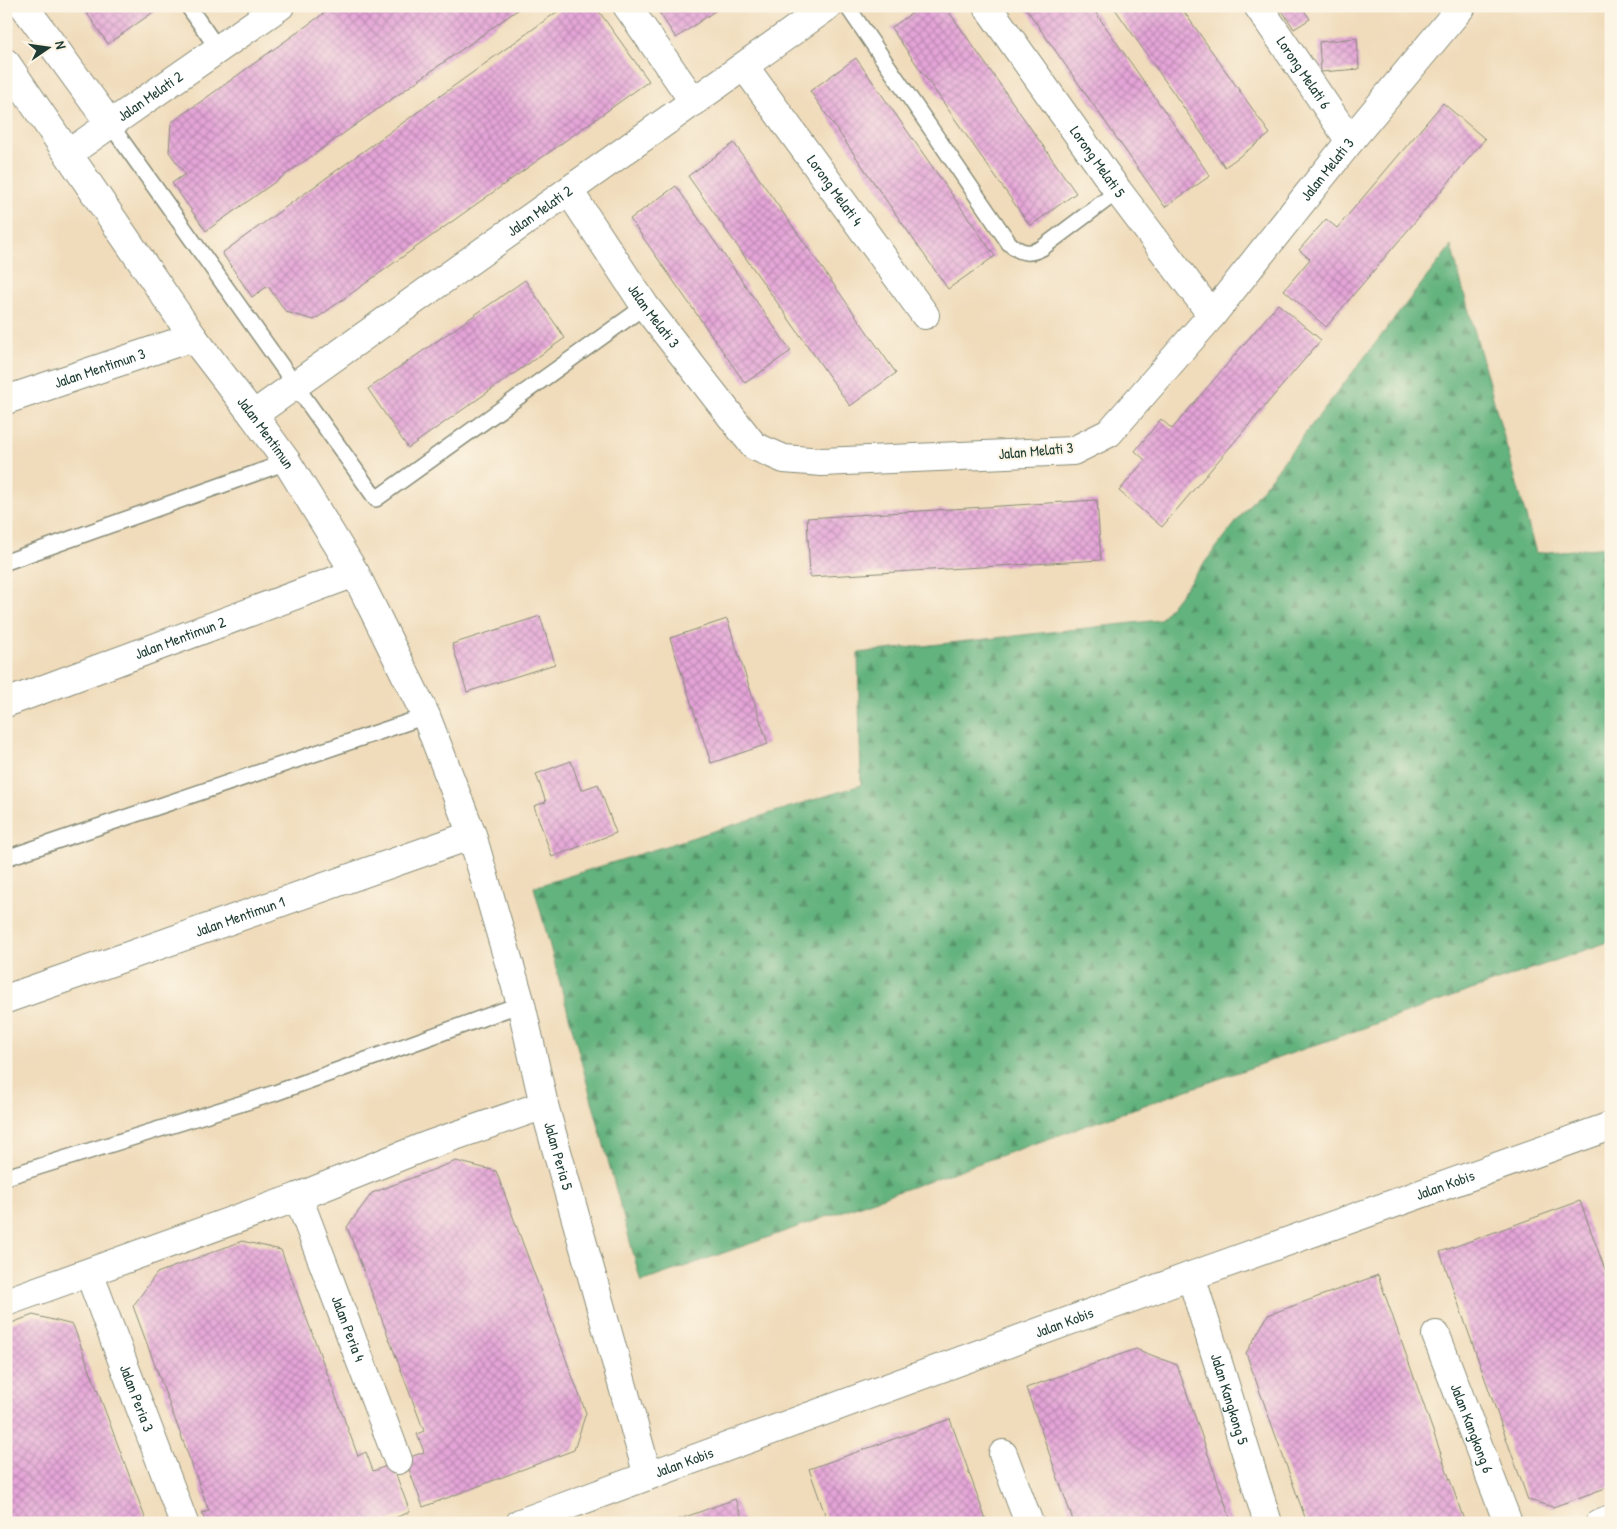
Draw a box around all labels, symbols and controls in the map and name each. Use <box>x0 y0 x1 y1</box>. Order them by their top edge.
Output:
north arrow <box>22 22 72 72</box>
street label: Lorong Melati 6 <box>1272 32 1336 113</box>
text: N <box>51 39 71 51</box>
street label: Jalan Melati 2 <box>113 66 187 126</box>
street label: Lorong Melati 5 <box>1065 121 1131 202</box>
street label: Jalan Melati 3 <box>1295 133 1359 205</box>
street label: Lorong Melati 4 <box>802 151 868 230</box>
street label: Jalan Melati 2 <box>503 180 576 241</box>
street label: Jalan Melati 3 <box>623 280 685 352</box>
street label: Jalan Mentimun 3 <box>51 343 148 393</box>
street label: Jalan Mentimun <box>233 392 300 473</box>
street label: Jalan Melati 3 <box>998 437 1074 464</box>
street label: Jalan Mentimun 2 <box>132 611 228 664</box>
street label: Jalan Mentimun 1 <box>192 891 287 942</box>
street label: Jalan Peria 5 <box>539 1119 578 1193</box>
street label: Jalan Kobis <box>1413 1165 1477 1205</box>
street label: Jalan Peria 4 <box>327 1293 371 1365</box>
street label: Jalan Kobis <box>1032 1302 1096 1343</box>
street label: Jalan Kangkong 5 <box>1206 1351 1254 1448</box>
street label: Jalan Peria 3 <box>115 1362 159 1435</box>
street label: Jalan Kangkong 6 <box>1446 1381 1499 1476</box>
street label: Jalan Kobis <box>652 1442 716 1482</box>

